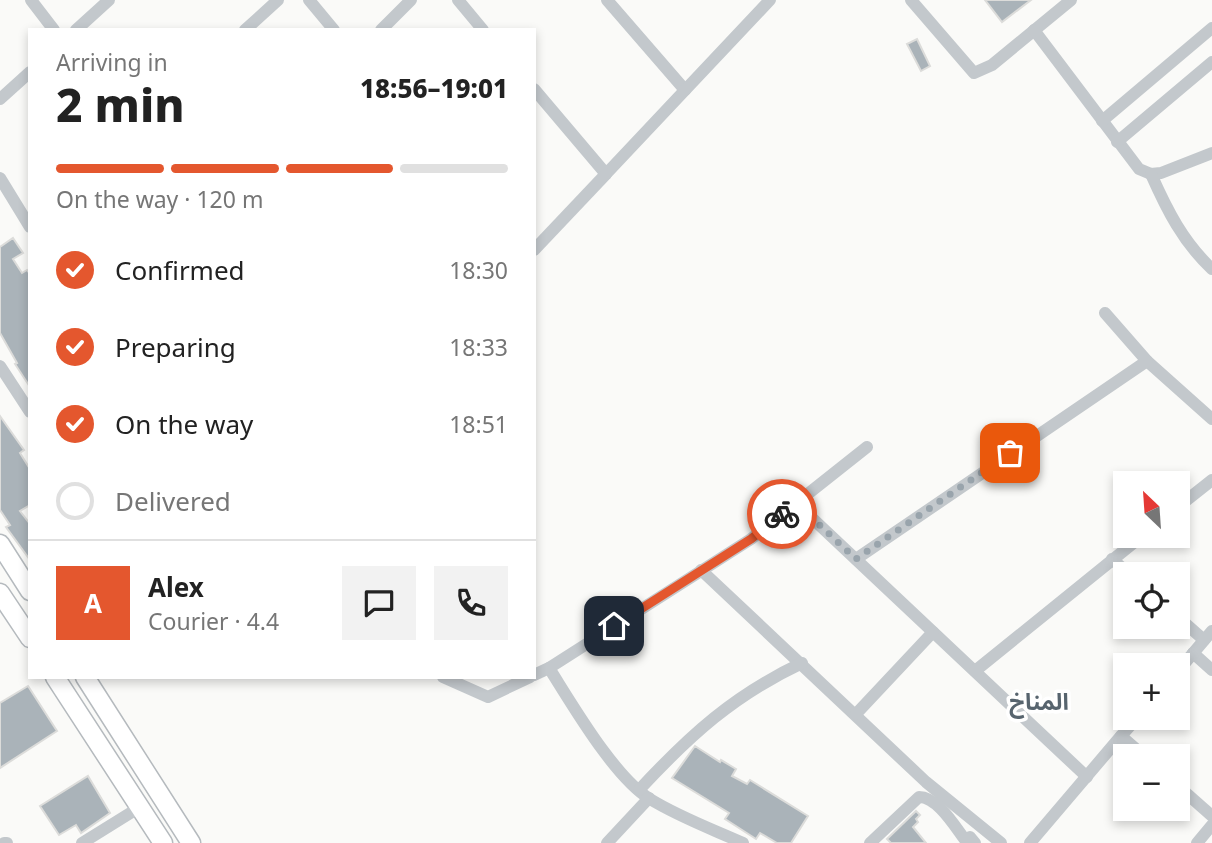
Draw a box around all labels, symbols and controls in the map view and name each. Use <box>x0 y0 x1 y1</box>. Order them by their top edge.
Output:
text: Arriving in <box>56 46 168 78</box>
text: 18:56–19:01 <box>360 70 508 106</box>
text: 2 min <box>56 73 185 135</box>
text: On the way · 120 m <box>56 183 263 215</box>
icon: check <box>56 251 94 289</box>
text: Confirmed <box>115 252 245 288</box>
text: 18:30 <box>449 254 508 286</box>
icon: check <box>56 328 94 366</box>
text: Preparing <box>115 329 236 365</box>
text: 18:33 <box>449 331 508 363</box>
icon: check <box>56 405 94 443</box>
text: On the way <box>115 406 253 442</box>
text: 18:51 <box>449 408 508 440</box>
pin <box>980 423 1040 483</box>
icon: bag <box>991 434 1029 472</box>
north arrow <box>1113 471 1190 548</box>
map controls <box>1113 471 1190 821</box>
courier <box>747 479 817 549</box>
text: Delivered <box>115 483 231 519</box>
icon: bike <box>763 495 801 533</box>
button: locate <box>1113 562 1190 639</box>
button: chat <box>342 566 416 640</box>
button: phone <box>434 566 508 640</box>
text: Alex <box>148 569 204 605</box>
text: A <box>84 585 102 621</box>
pin <box>584 596 644 656</box>
text: Courier · 4.4 <box>148 605 279 637</box>
icon: home <box>595 607 633 645</box>
button: + <box>1113 653 1190 730</box>
district label: المناخ <box>1009 685 1069 719</box>
button: − <box>1113 744 1190 821</box>

